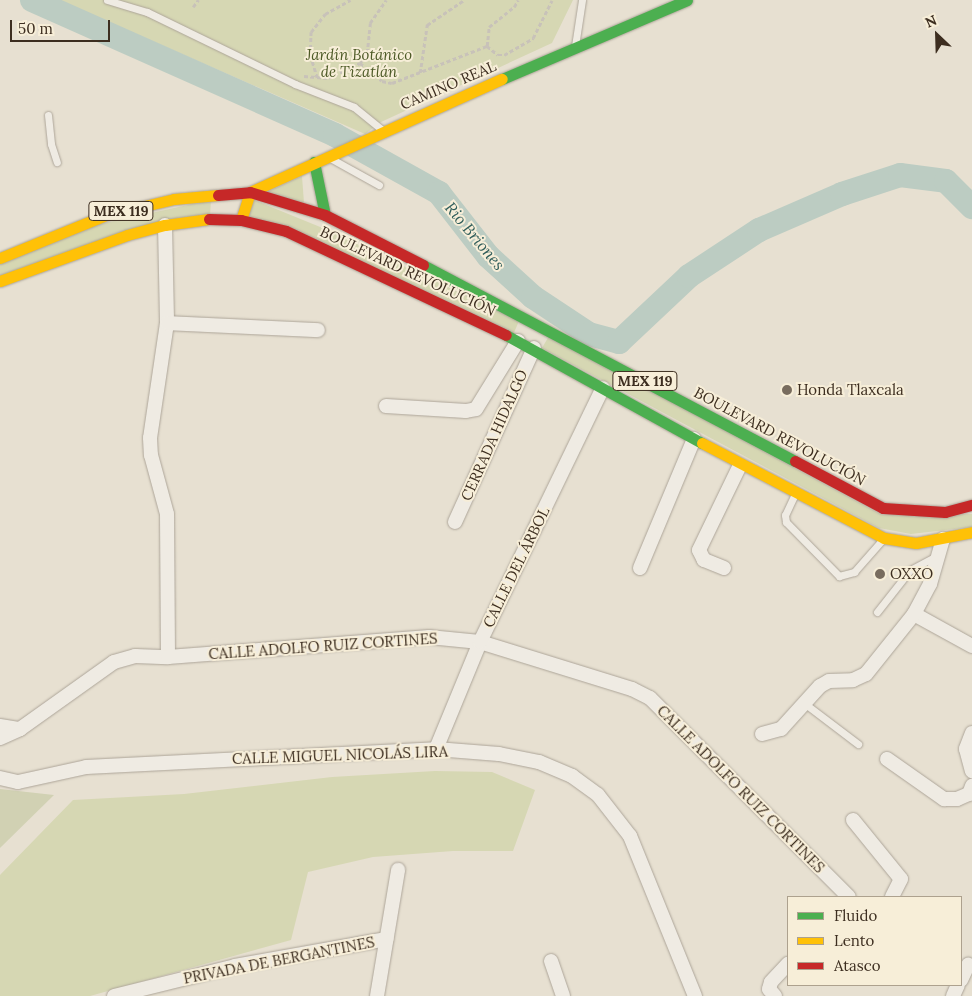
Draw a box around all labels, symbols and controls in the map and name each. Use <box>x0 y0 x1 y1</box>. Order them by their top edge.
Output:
scale bar <box>12 10 112 42</box>
north arrow <box>912 10 962 60</box>
text: N <box>922 11 939 32</box>
text: 50 m <box>18 19 53 38</box>
park label: Jardín Botánico de Tizatlán <box>306 45 412 80</box>
street label: CAMINO REAL <box>397 57 499 113</box>
water label: Rio Briones <box>441 198 509 274</box>
road number: MEX 119 <box>87 200 155 222</box>
street label: BOULEVARD REVOLUCIÓN <box>317 222 499 320</box>
street label: CERRADA HIDALGO <box>457 367 531 503</box>
road number: MEX 119 <box>611 370 679 392</box>
place label: Honda Tlaxcala <box>797 381 904 399</box>
street label: BOULEVARD REVOLUCIÓN <box>691 383 869 489</box>
marker: Honda Tlaxcala <box>781 384 793 396</box>
street label: CALLE DEL ÁRBOL <box>479 504 553 630</box>
place label: OXXO <box>890 565 933 583</box>
marker: OXXO <box>874 568 886 580</box>
street label: CALLE ADOLFO RUIZ CORTINES <box>208 629 438 663</box>
street label: CALLE ADOLFO RUIZ CORTINES <box>653 701 829 877</box>
street label: CALLE MIGUEL NICOLÁS LIRA <box>232 742 448 768</box>
legend <box>787 896 962 986</box>
text: Fluido <box>834 906 877 925</box>
text: Lento <box>834 931 874 950</box>
street label: PRIVADA DE BERGANTINES <box>182 933 376 987</box>
text: Atasco <box>834 956 880 975</box>

